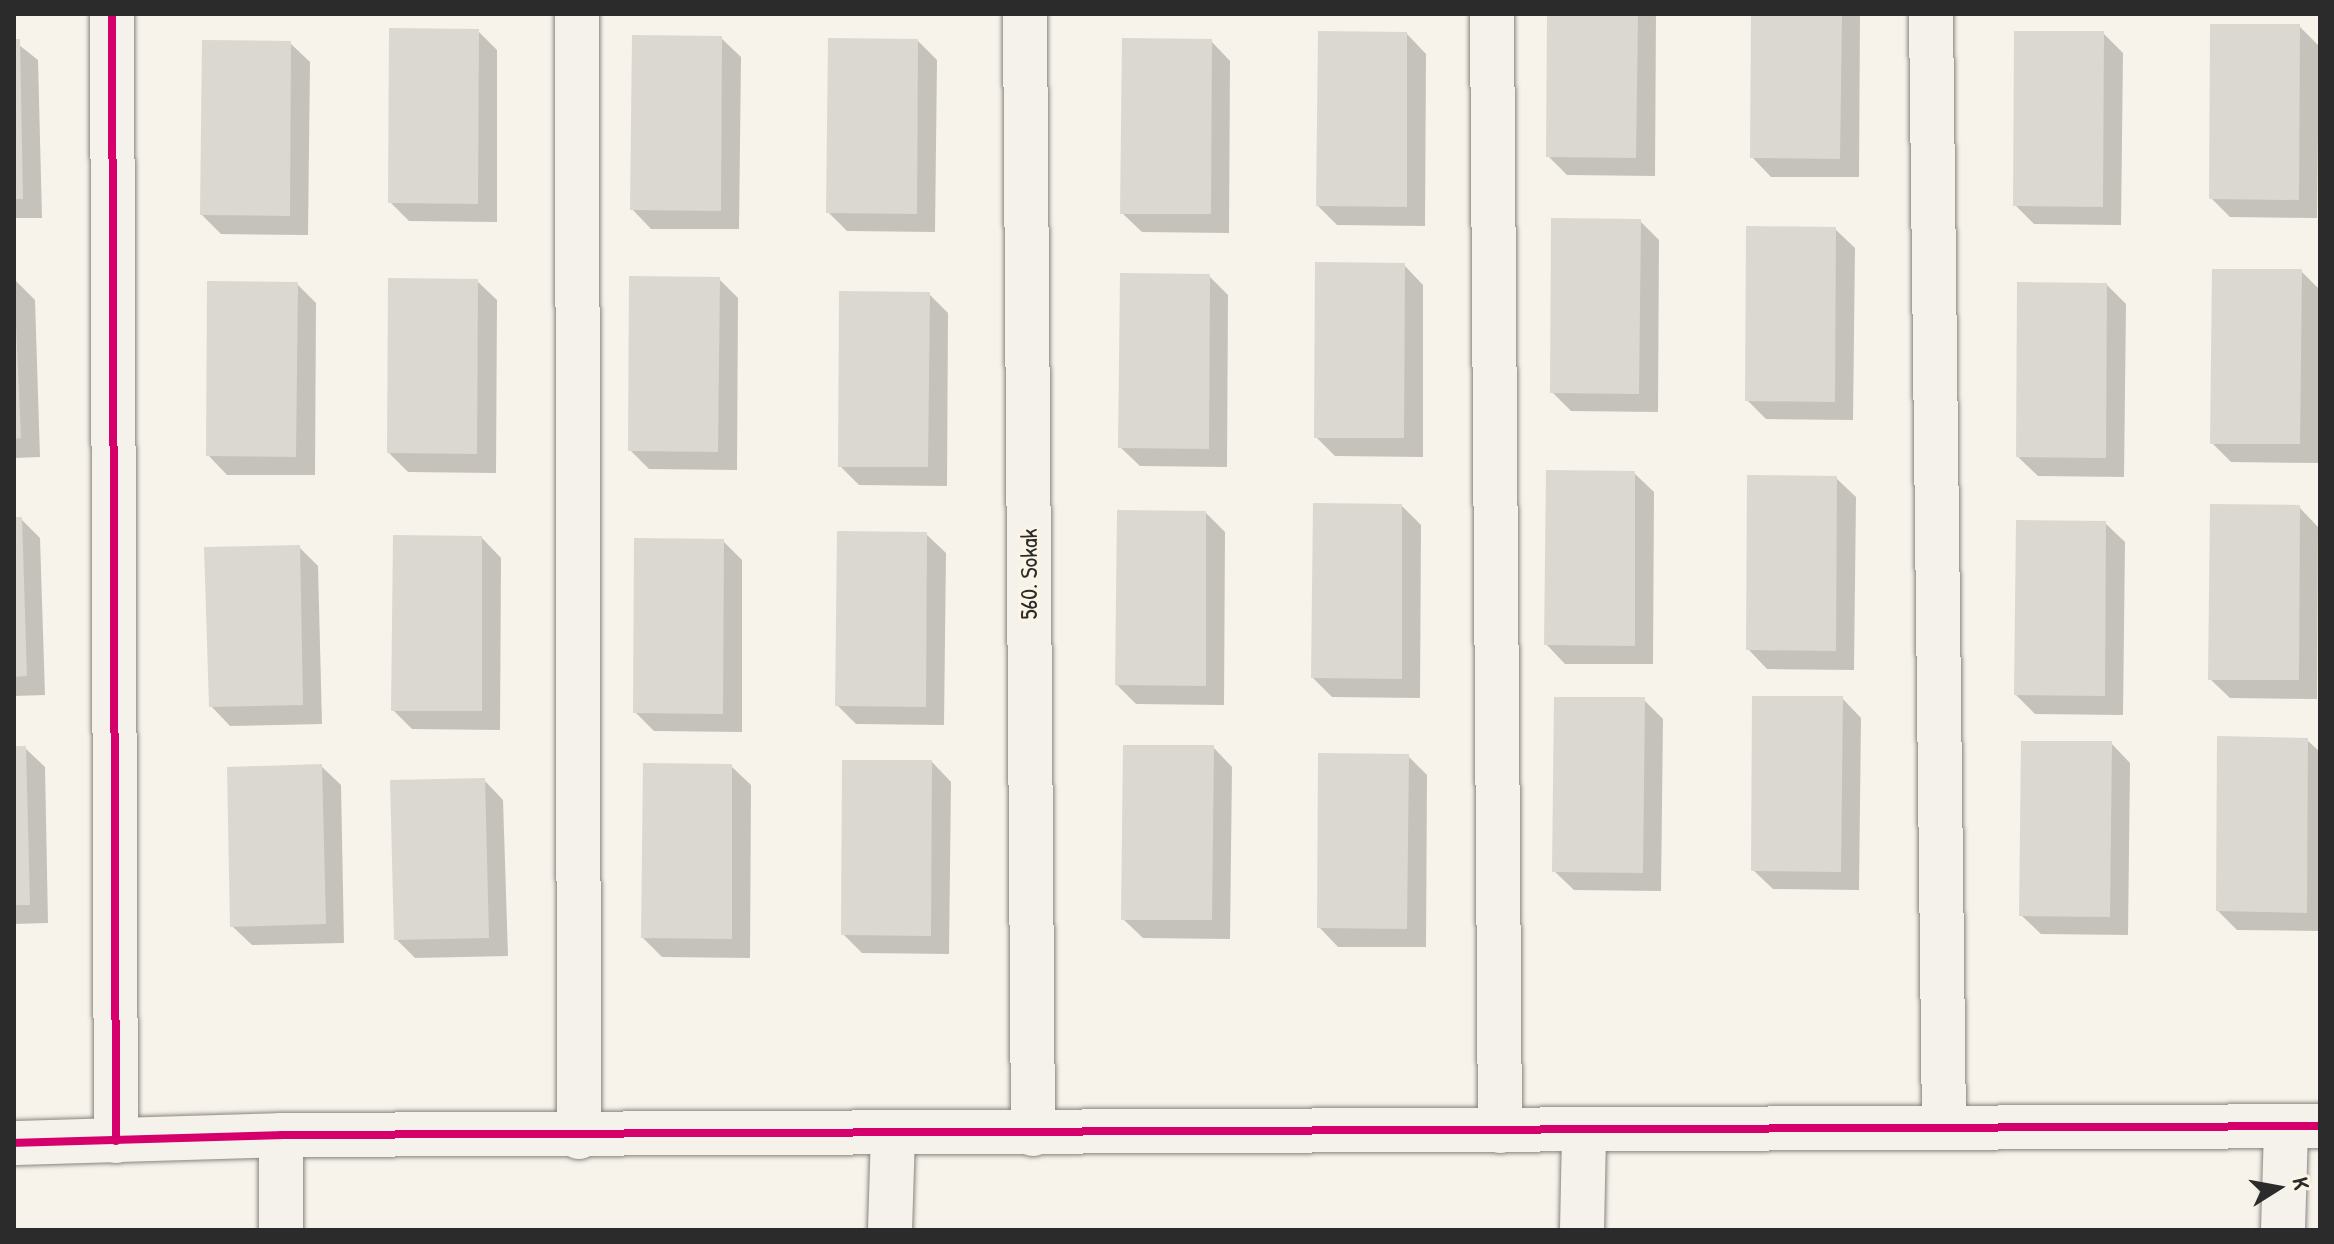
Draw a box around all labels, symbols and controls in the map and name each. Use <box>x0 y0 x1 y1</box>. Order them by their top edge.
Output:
street label: 560. Sokak <box>1015 528 1043 620</box>
north arrow <box>2238 1148 2318 1228</box>
text: K <box>2286 1175 2317 1192</box>

